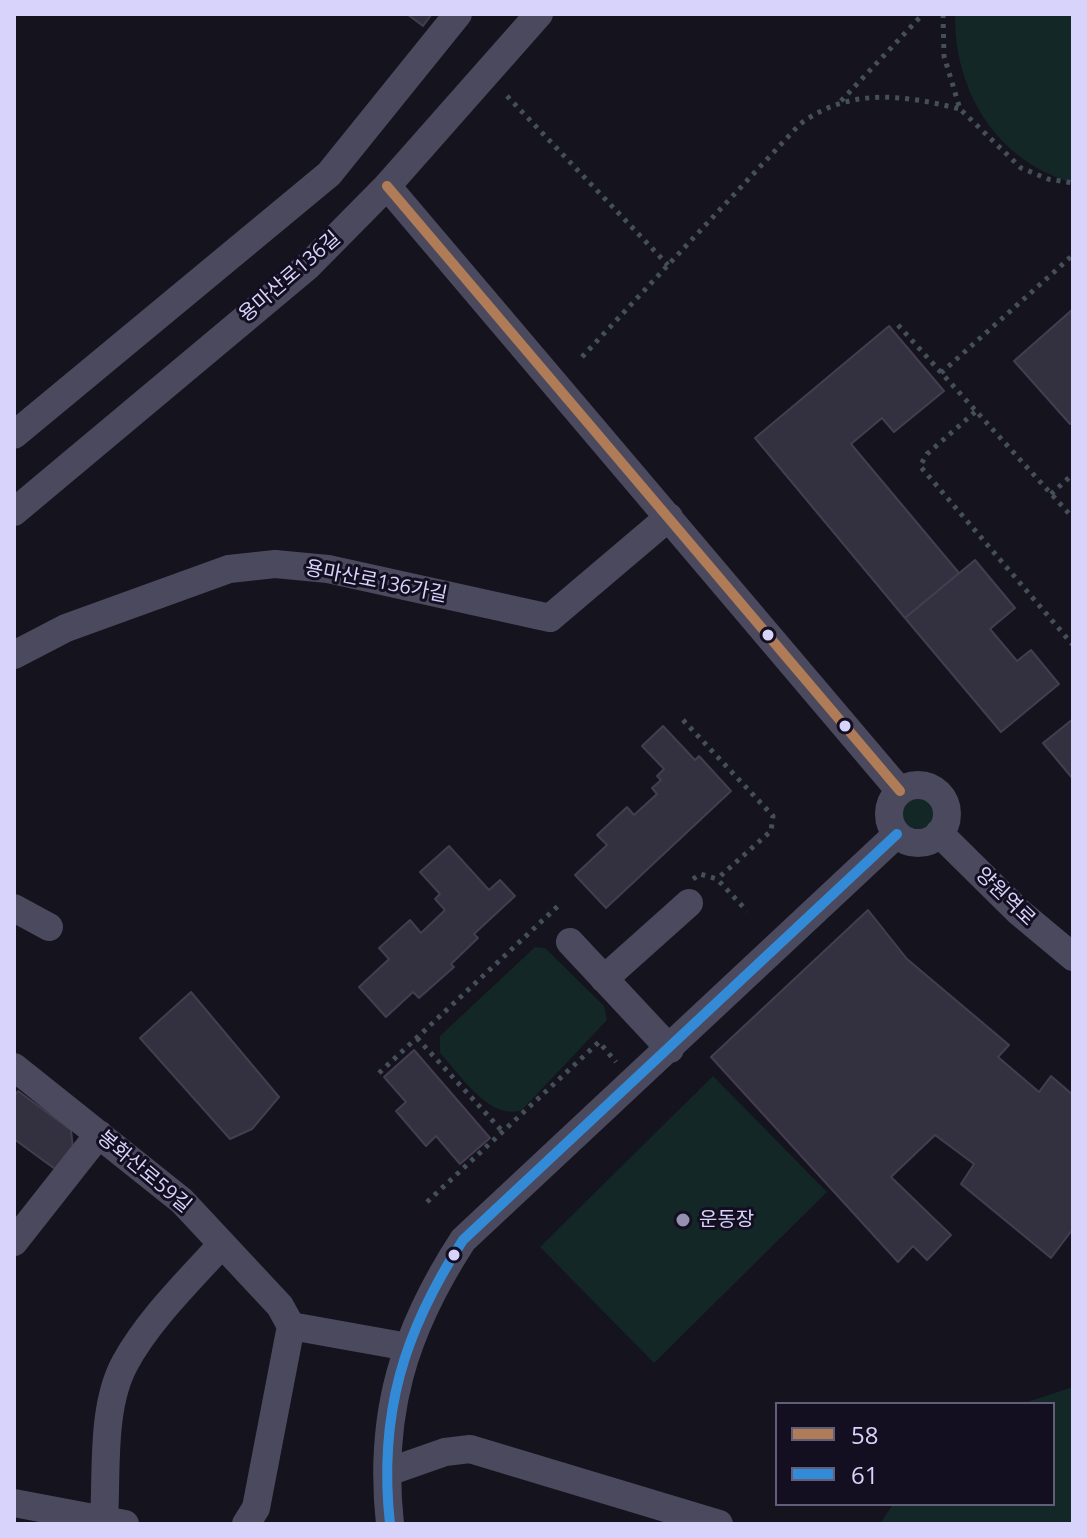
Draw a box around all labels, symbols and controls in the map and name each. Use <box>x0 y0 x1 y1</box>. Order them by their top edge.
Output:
street label: 용마산로136길 <box>234 227 346 327</box>
street label: 용마산로136가길 <box>303 556 449 608</box>
unlabelled marker <box>760 627 776 643</box>
unlabelled marker <box>837 718 853 734</box>
street label: 양원역로 <box>970 863 1040 931</box>
street label: 봉화산로59길 <box>92 1126 196 1218</box>
place label: 운동장 <box>699 1208 754 1232</box>
marker: 운동장 <box>674 1211 692 1229</box>
unlabelled marker <box>446 1247 462 1263</box>
legend <box>775 1402 1055 1506</box>
text: 58 <box>851 1418 878 1451</box>
text: 61 <box>851 1458 878 1491</box>

